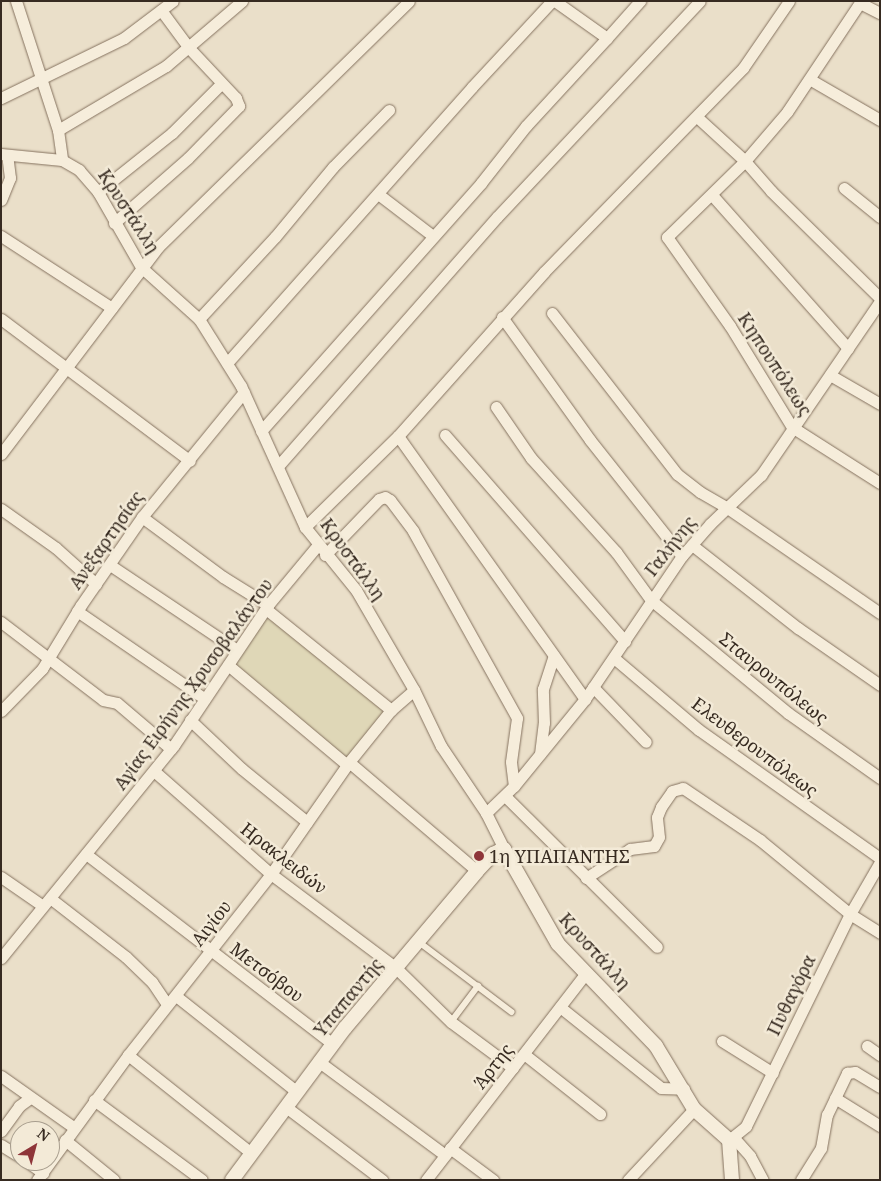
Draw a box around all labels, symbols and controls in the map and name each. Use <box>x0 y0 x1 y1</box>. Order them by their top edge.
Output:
street label: Κρυστάλλη <box>94 165 164 257</box>
street label: Κηπουπόλεως <box>734 308 816 420</box>
street label: Ανεξαρτησίας <box>64 487 148 593</box>
street label: Γαλήνης <box>640 512 700 580</box>
street label: Κρυστάλλη <box>316 514 390 604</box>
street label: Αγίας Ειρήνης Χρυσοβαλάντου <box>109 574 277 794</box>
street label: Σταυρουπόλεως <box>715 628 833 728</box>
street label: Ελευθερουπόλεως <box>688 693 822 801</box>
street label: Ηρακλειδών <box>237 818 331 898</box>
place label: 1η ΥΠΑΠΑΝΤΗΣ <box>489 845 630 867</box>
marker: 1η ΥΠΑΠΑΝΤΗΣ <box>473 850 485 862</box>
street label: Αιγίου <box>186 896 236 950</box>
street label: Κρυστάλλη <box>555 908 635 994</box>
street label: Μετσόβου <box>226 938 308 1006</box>
street label: Πυθαγόρα <box>762 951 820 1039</box>
street label: Υπαπαντής <box>309 953 387 1041</box>
street label: Άρτης <box>469 1039 517 1093</box>
north arrow <box>10 1121 60 1171</box>
text: N <box>34 1124 54 1145</box>

